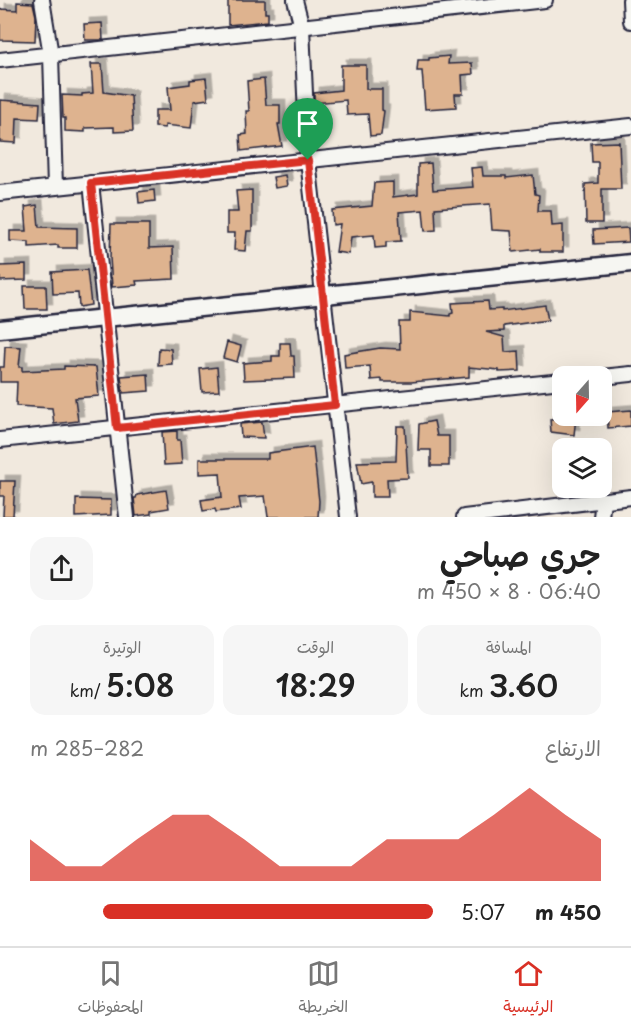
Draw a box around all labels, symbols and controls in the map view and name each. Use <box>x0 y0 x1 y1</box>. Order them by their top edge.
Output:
pin <box>282 98 333 160</box>
icon: arrive <box>291 107 324 140</box>
north arrow <box>552 366 612 426</box>
map controls <box>552 366 612 498</box>
button: layers <box>552 438 612 498</box>
text: جري صباحي <box>439 528 601 578</box>
button: share <box>30 537 93 600</box>
text: 06:40 · 8 × 450 m <box>417 576 601 606</box>
text: الوتيرة <box>103 634 141 658</box>
text: الوقت <box>297 634 334 658</box>
text: المسافة <box>486 634 532 658</box>
text: 5:08 <box>106 662 175 707</box>
text: 18:29 <box>275 662 356 707</box>
text: 3.60 <box>489 662 558 707</box>
text: /km <box>70 678 106 702</box>
text: km <box>459 678 489 702</box>
text: 282–285 m <box>30 733 144 763</box>
text: الارتفاع <box>545 733 601 763</box>
text: 5:07 <box>461 897 505 927</box>
text: 450 m <box>535 897 601 927</box>
tab: المحفوظات <box>78 957 143 1021</box>
tab: الخريطة <box>298 957 348 1021</box>
tab: الرئيسية <box>503 957 554 1021</box>

